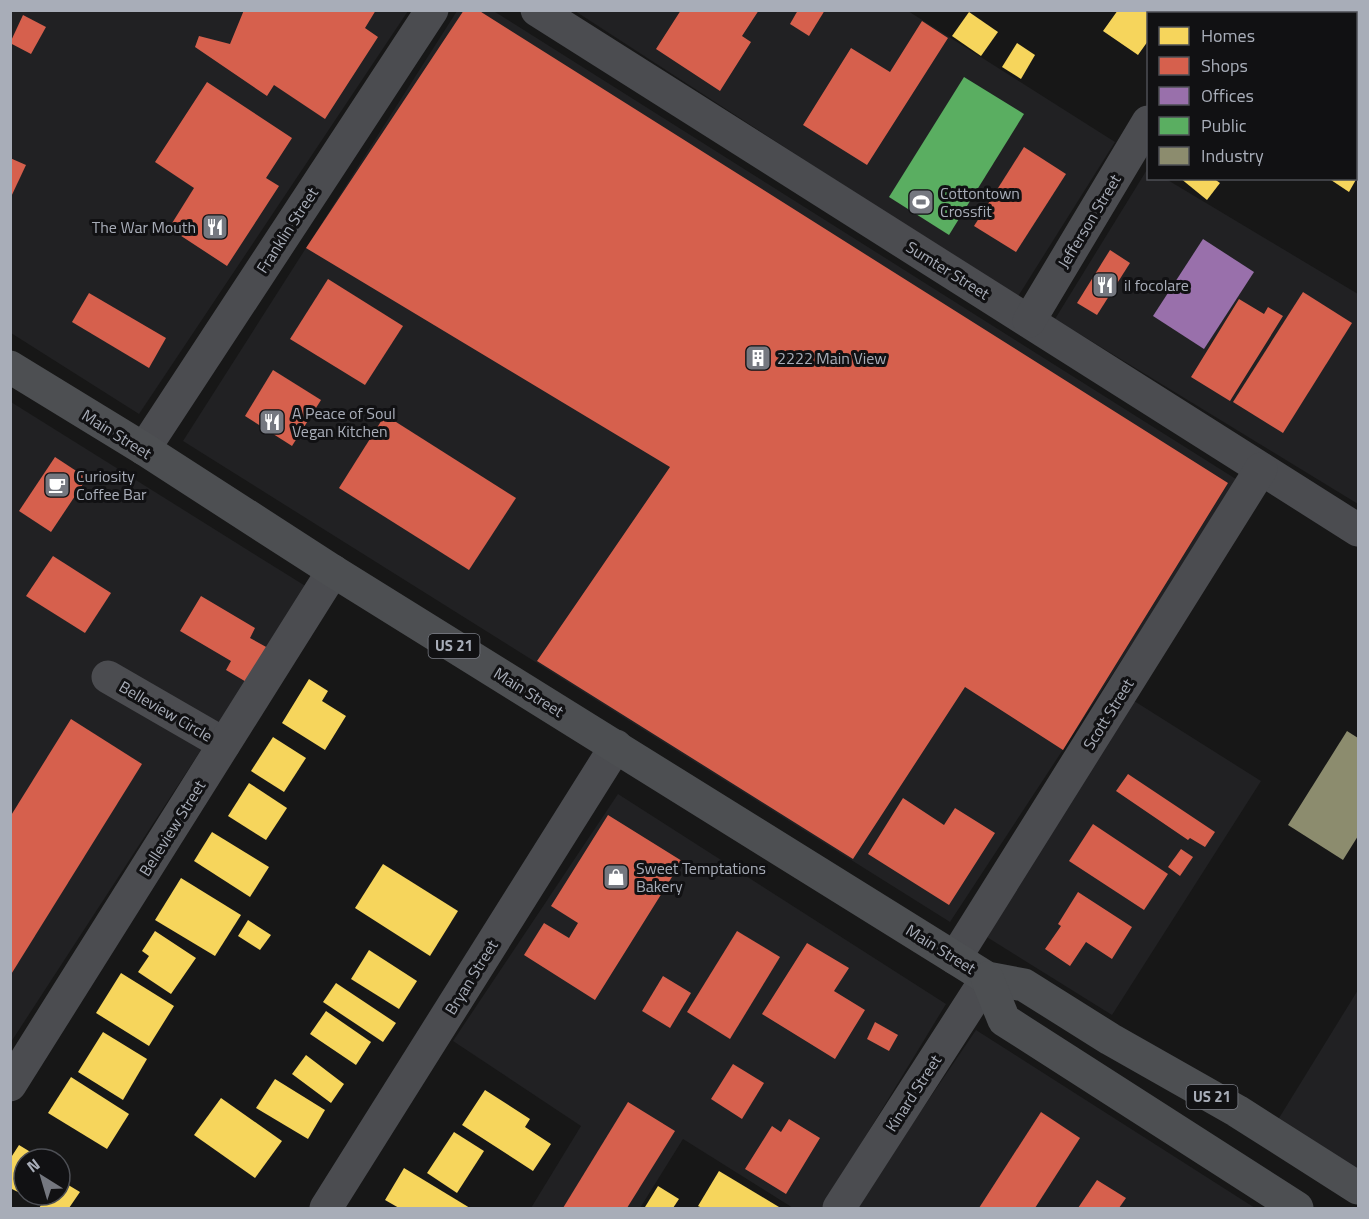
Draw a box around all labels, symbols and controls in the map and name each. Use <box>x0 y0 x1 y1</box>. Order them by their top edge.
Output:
legend <box>1147 12 1357 180</box>
text: Homes <box>1201 22 1255 49</box>
text: Shops <box>1201 52 1248 79</box>
text: Offices <box>1201 82 1254 109</box>
text: Public <box>1201 112 1247 139</box>
text: Industry <box>1201 142 1264 169</box>
street label: Jefferson Street <box>1051 169 1127 273</box>
place label: Cottontown Crossfit <box>940 181 1020 223</box>
street label: Franklin Street <box>250 182 324 278</box>
sports icon: Cottontown Crossfit <box>906 187 936 217</box>
restaurant icon: The War Mouth <box>200 212 230 242</box>
place label: The War Mouth <box>92 215 196 239</box>
street label: Sumter Street <box>902 235 995 305</box>
restaurant icon: il focolare <box>1090 270 1120 300</box>
place label: il focolare <box>1124 273 1189 297</box>
building icon: 2222 Main View <box>743 343 773 373</box>
place label: 2222 Main View <box>777 346 886 370</box>
place label: A Peace of Soul Vegan Kitchen <box>292 401 396 443</box>
street label: Main Street <box>77 403 157 465</box>
restaurant icon: A Peace of Soul Vegan Kitchen <box>257 407 287 437</box>
place label: Curiosity Coffee Bar <box>76 464 147 506</box>
cafe icon: Curiosity Coffee Bar <box>42 470 72 500</box>
road number: US 21 <box>428 634 480 658</box>
street label: Main Street <box>489 661 569 723</box>
street label: Scott Street <box>1077 673 1140 754</box>
street label: Belleview Circle <box>115 674 217 748</box>
street label: Belleview Street <box>133 775 211 881</box>
place label: Sweet Temptations Bakery <box>636 856 766 898</box>
shop icon: Sweet Temptations Bakery <box>601 862 631 892</box>
street label: Main Street <box>901 918 981 980</box>
street label: Bryan Street <box>438 935 504 1019</box>
street label: Kinard Street <box>879 1049 947 1136</box>
road number: US 21 <box>1186 1085 1238 1109</box>
north arrow <box>12 1147 72 1207</box>
text: N <box>21 1152 45 1178</box>

